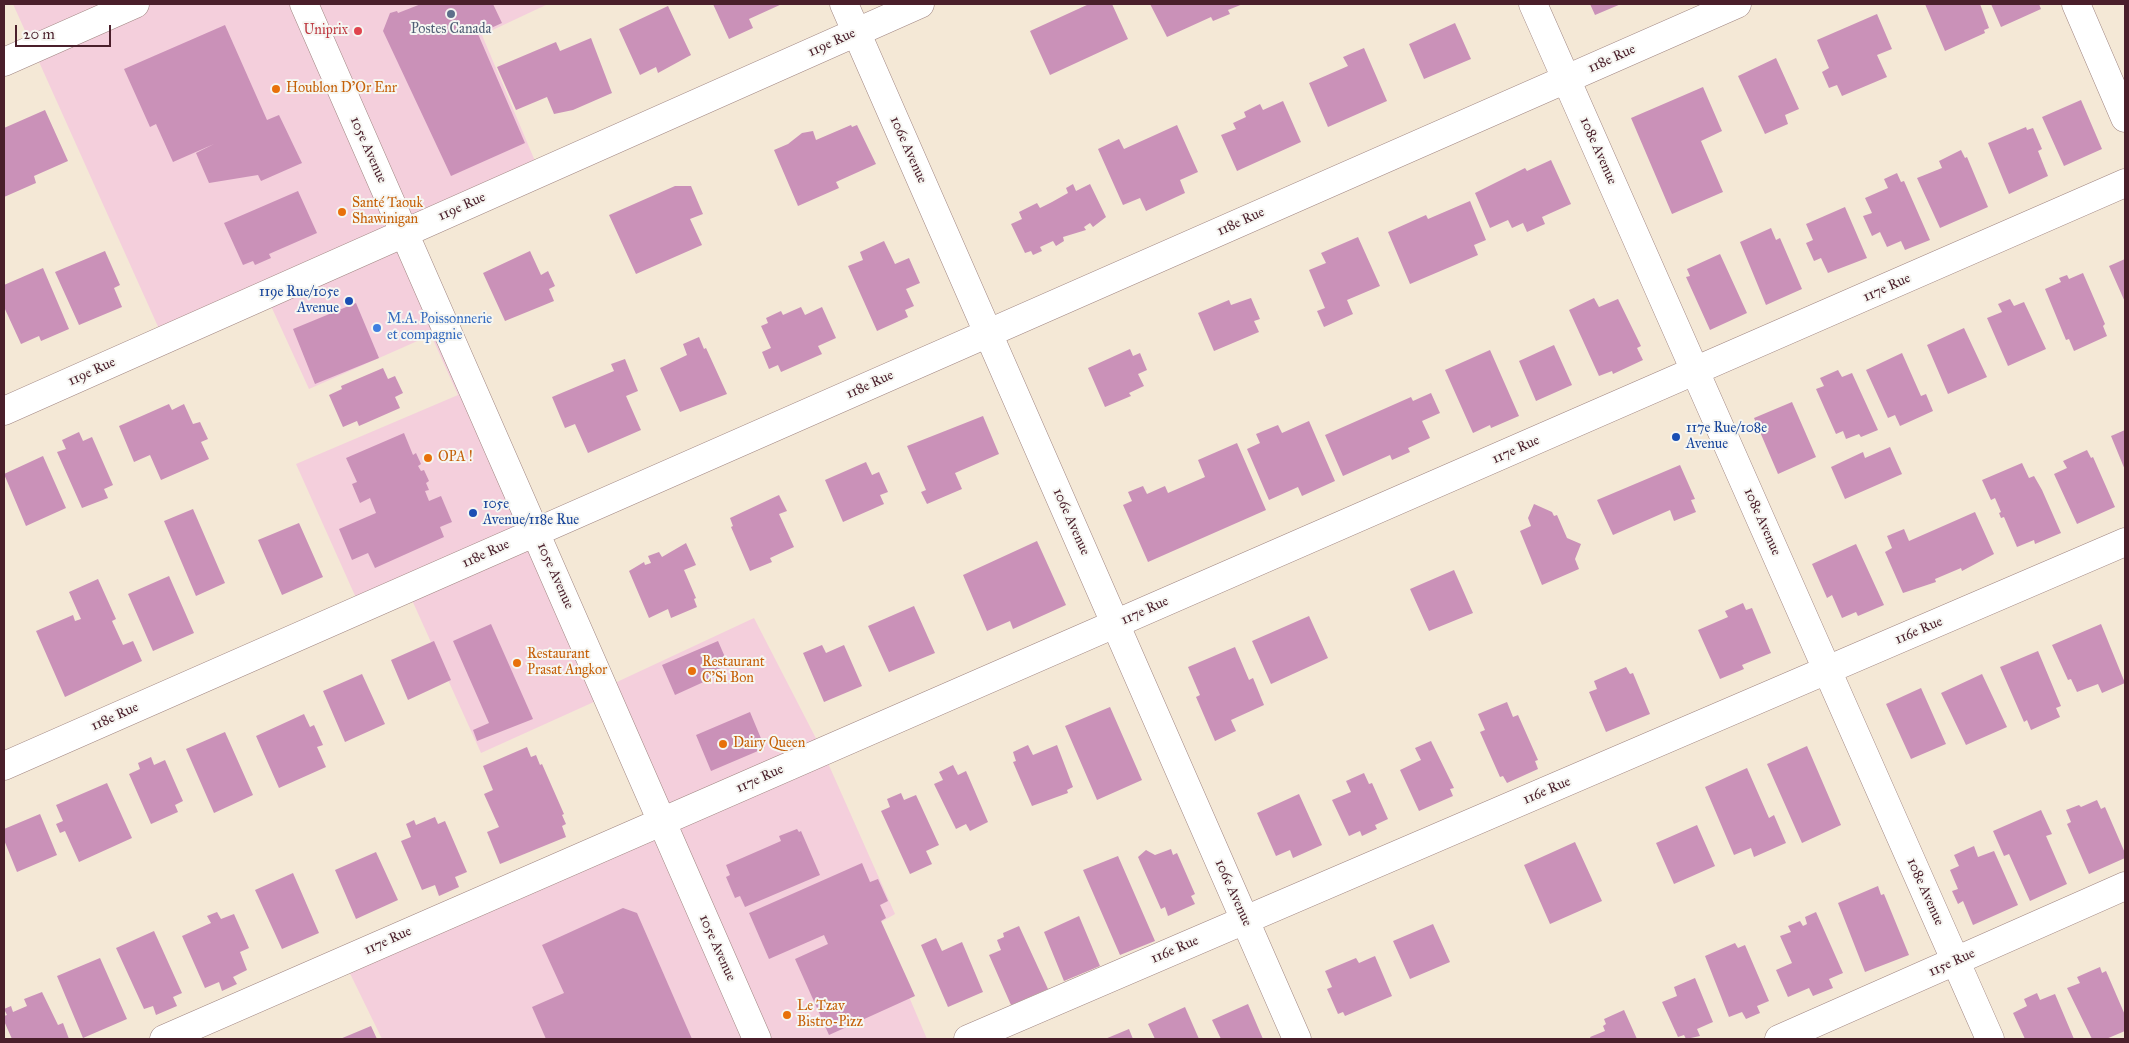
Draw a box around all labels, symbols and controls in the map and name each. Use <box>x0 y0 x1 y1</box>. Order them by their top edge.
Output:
marker: Postes Canada <box>445 8 457 20</box>
scale bar <box>18 15 114 47</box>
place label: Postes Canada <box>411 22 491 38</box>
place label: Uniprix <box>304 23 348 39</box>
text: 20 m <box>23 25 55 43</box>
marker: Uniprix <box>352 25 364 37</box>
street label: 119e Rue <box>806 25 858 61</box>
street label: 118e Rue <box>1586 41 1638 77</box>
place label: Houblon D'Or Enr <box>286 81 397 97</box>
marker: Houblon D'Or Enr <box>270 83 282 95</box>
street label: 105e Avenue <box>346 114 390 186</box>
street label: 106e Avenue <box>886 114 930 186</box>
street label: 108e Avenue <box>1576 115 1620 187</box>
street label: 119e Rue <box>436 189 488 225</box>
place label: Santé Taouk Shawinigan <box>352 196 423 228</box>
street label: 118e Rue <box>1215 204 1267 240</box>
marker: Santé Taouk Shawinigan <box>336 206 348 218</box>
street label: 117e Rue <box>1861 270 1913 306</box>
place label: 119e Rue/105e Avenue <box>259 285 339 318</box>
marker: 119e Rue/105e Avenue <box>343 295 355 307</box>
place label: M.A. Poissonnerie et compagnie <box>387 312 492 344</box>
marker: M.A. Poissonnerie et compagnie <box>371 322 383 334</box>
street label: 119e Rue <box>66 354 118 390</box>
street label: 118e Rue <box>844 367 896 403</box>
place label: 117e Rue/108e Avenue <box>1686 421 1767 454</box>
marker: 117e Rue/108e Avenue <box>1670 431 1682 443</box>
street label: 117e Rue <box>1490 432 1542 468</box>
place label: OPA ! <box>438 450 473 466</box>
marker: OPA ! <box>422 452 434 464</box>
street label: 106e Avenue <box>1049 486 1093 558</box>
street label: 108e Avenue <box>1740 486 1784 558</box>
place label: 105e Avenue/118e Rue <box>483 497 579 530</box>
marker: 105e Avenue/118e Rue <box>467 507 479 519</box>
street label: 118e Rue <box>460 536 512 572</box>
street label: 105e Avenue <box>533 540 577 612</box>
street label: 117e Rue <box>1119 593 1171 629</box>
street label: 116e Rue <box>1893 613 1945 649</box>
place label: Restaurant Prasat Angkor <box>527 647 607 680</box>
place label: Restaurant C'Si Bon <box>702 655 765 688</box>
marker: Restaurant Prasat Angkor <box>511 657 523 669</box>
marker: Restaurant C'Si Bon <box>686 665 698 677</box>
street label: 118e Rue <box>89 699 141 735</box>
place label: Dairy Queen <box>733 736 805 752</box>
marker: Dairy Queen <box>717 738 729 750</box>
street label: 117e Rue <box>734 761 786 797</box>
street label: 116e Rue <box>1521 773 1573 809</box>
street label: 108e Avenue <box>1903 856 1947 928</box>
street label: 106e Avenue <box>1211 857 1255 929</box>
street label: 105e Avenue <box>695 912 739 984</box>
street label: 117e Rue <box>362 923 414 959</box>
street label: 116e Rue <box>1149 932 1201 968</box>
street label: 115e Rue <box>1926 945 1978 981</box>
place label: Le Tzav Bistro-Pizz <box>797 999 863 1032</box>
marker: Le Tzav Bistro-Pizz <box>781 1009 793 1021</box>

